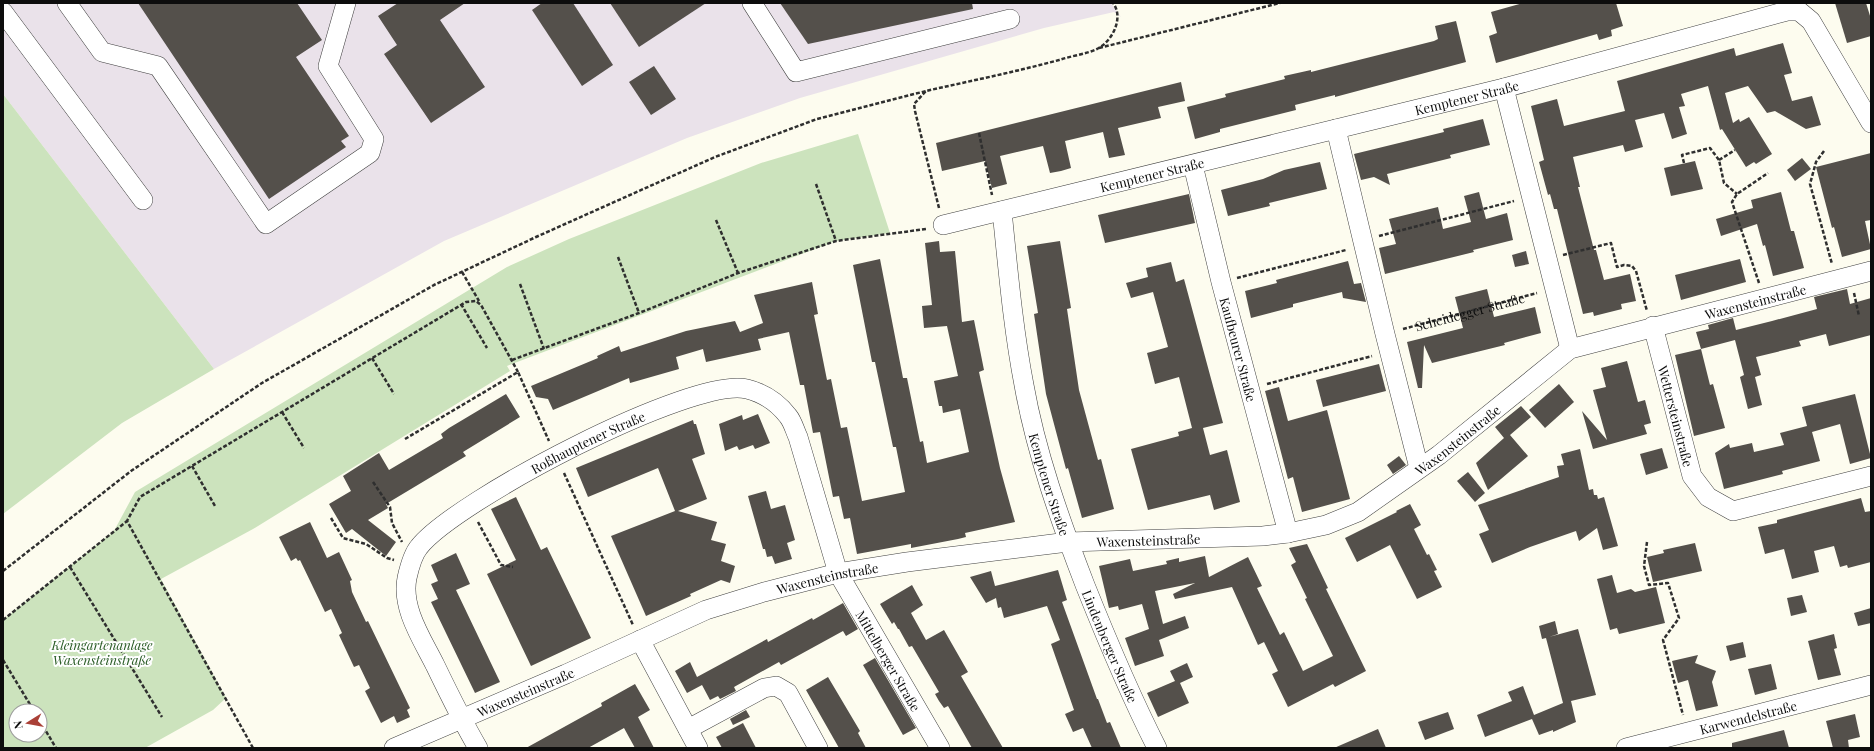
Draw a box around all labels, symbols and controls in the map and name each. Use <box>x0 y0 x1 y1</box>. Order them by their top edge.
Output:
street label: Kemptener Straße <box>1413 76 1521 118</box>
street label: Kemptener Straße <box>1098 153 1206 195</box>
street label: Waxensteinstraße <box>1702 280 1808 323</box>
street label: Scheidegger Straße <box>1413 288 1527 334</box>
street label: Kaufbeurer Straße <box>1217 295 1261 404</box>
street label: Wettersteinstraße <box>1655 363 1698 469</box>
street label: Waxensteinstraße <box>1410 400 1504 479</box>
street label: Roßhauptener Straße <box>527 407 648 477</box>
street label: Kemptener Straße <box>1026 431 1074 538</box>
street label: Waxensteinstraße <box>1095 529 1201 550</box>
street label: Waxensteinstraße <box>774 558 880 597</box>
street label: Lindenberger Straße <box>1079 587 1142 705</box>
street label: Mittelberger Straße <box>853 607 925 714</box>
park label: Kleingartenanlage Waxensteinstraße <box>50 636 153 668</box>
street label: Waxensteinstraße <box>473 663 577 720</box>
street label: Karwendelstraße <box>1698 696 1799 737</box>
north arrow <box>8 703 48 743</box>
text: N <box>10 720 26 730</box>

